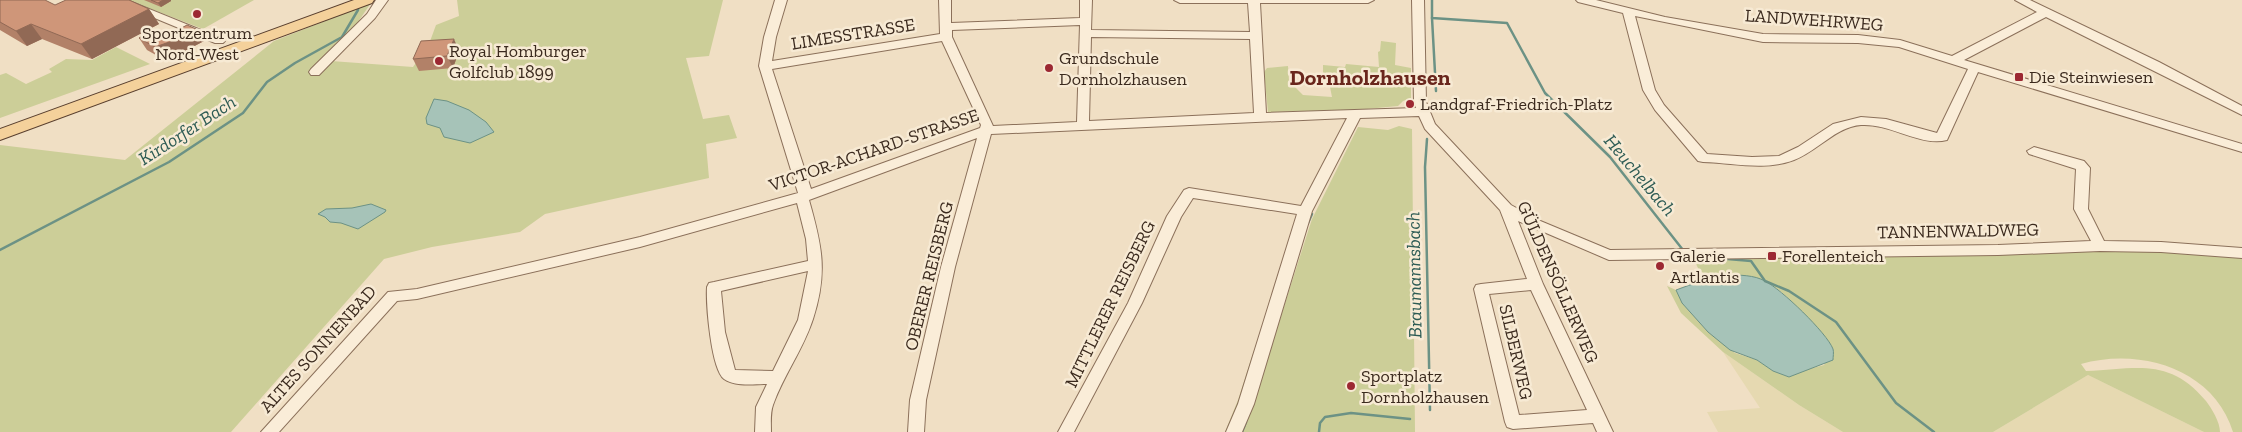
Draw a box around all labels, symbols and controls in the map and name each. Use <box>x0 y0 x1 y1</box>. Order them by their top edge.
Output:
street label: LANDWEHRWEG <box>1744 4 1884 36</box>
marker: Sportzentrum Nord-West <box>191 8 203 20</box>
street label: LIMESSTRASSE <box>790 13 916 55</box>
place label: Sportzentrum Nord-West <box>142 22 252 65</box>
place label: Royal Homburger Golfclub 1899 <box>449 40 587 83</box>
place label: Grundschule Dornholzhausen <box>1059 47 1187 90</box>
marker: Royal Homburger Golfclub 1899 <box>433 55 445 67</box>
marker: Grundschule Dornholzhausen <box>1043 62 1055 74</box>
district label: Dornholzhausen <box>1289 64 1451 91</box>
place label: Die Steinwiesen <box>2029 66 2154 88</box>
marker: Die Steinwiesen <box>2013 71 2025 83</box>
water label: Kirdorfer Bach <box>134 90 240 170</box>
place label: Landgraf-Friedrich-Platz <box>1420 93 1612 115</box>
marker: Landgraf-Friedrich-Platz <box>1404 98 1416 110</box>
street label: VICTOR-ACHARD-STRASSE <box>765 104 982 197</box>
water label: Heuchelbach <box>1599 129 1681 221</box>
street label: GÜLDENSÖLLERWEG <box>1512 198 1604 366</box>
street label: OBERER REISBERG <box>900 199 958 353</box>
water label: Braumannsbach <box>1401 212 1427 338</box>
street label: MITTLERER REISBERG <box>1060 217 1160 391</box>
street label: TANNENWALDWEG <box>1877 219 2039 243</box>
place label: Galerie Artlantis <box>1670 245 1739 288</box>
place label: Forellenteich <box>1782 245 1884 267</box>
marker: Forellenteich <box>1766 250 1778 262</box>
marker: Galerie Artlantis <box>1654 260 1666 272</box>
street label: ALTES SONNENBAD <box>255 281 381 417</box>
street label: SILBERWEG <box>1494 302 1538 402</box>
place label: Sportplatz Dornholzhausen <box>1361 365 1489 408</box>
marker: Sportplatz Dornholzhausen <box>1345 380 1357 392</box>

